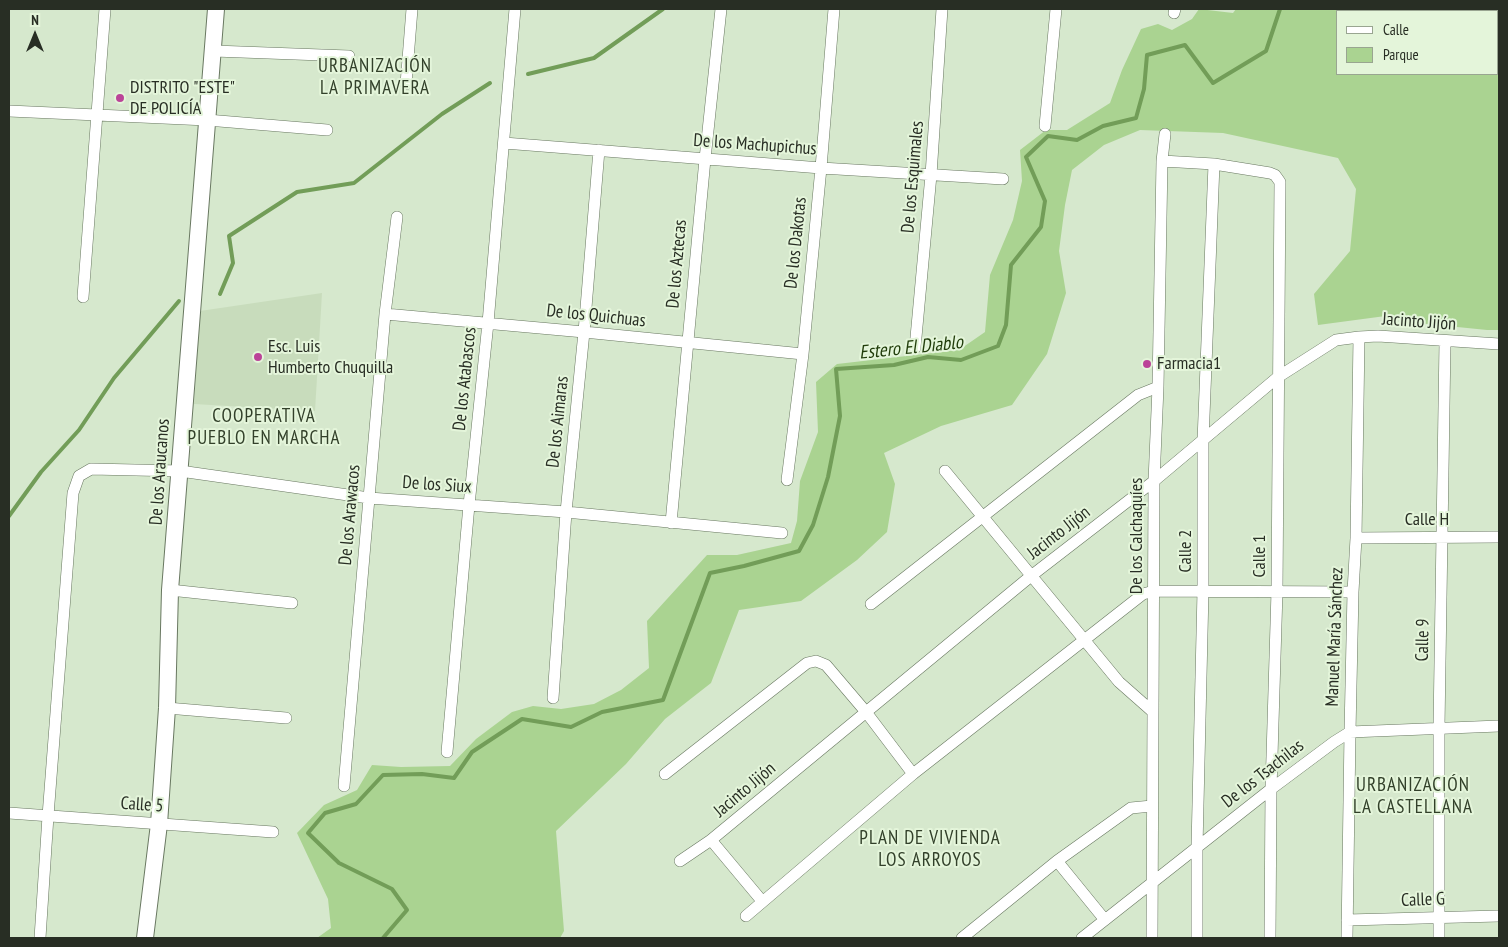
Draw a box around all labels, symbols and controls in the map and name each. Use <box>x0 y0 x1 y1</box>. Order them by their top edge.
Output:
north arrow <box>10 10 60 60</box>
legend <box>1336 10 1498 75</box>
text: N <box>31 11 39 29</box>
text: Calle <box>1383 20 1409 39</box>
text: Parque <box>1383 45 1419 64</box>
district label: URBANIZACIÓN LA PRIMAVERA <box>316 56 434 100</box>
place label: DISTRITO "ESTE" DE POLICÍA <box>130 77 235 120</box>
marker: DISTRITO "ESTE" DE POLICÍA <box>114 92 126 104</box>
street label: De los Esquimales <box>897 120 929 234</box>
street label: De los Machupichus <box>693 130 817 160</box>
street label: De los Dakotas <box>780 196 812 290</box>
street label: De los Aztecas <box>662 219 692 309</box>
street label: De los Quichuas <box>545 300 647 332</box>
street label: Jacinto Jijón <box>1381 309 1457 335</box>
street label: De los Atabascos <box>449 326 481 432</box>
water label: Estero El Diablo <box>858 331 964 365</box>
place label: Esc. Luis Humberto Chuquilla <box>268 336 393 378</box>
marker: Esc. Luis Humberto Chuquilla <box>252 351 264 363</box>
place label: Farmacia1 <box>1157 353 1221 375</box>
marker: Farmacia1 <box>1141 358 1153 370</box>
street label: De los Aimaras <box>542 375 574 469</box>
district label: COOPERATIVA PUEBLO EN MARCHA <box>186 406 342 450</box>
street label: De los Araucanos <box>146 418 174 526</box>
street label: De los Arawacos <box>335 464 365 566</box>
street label: De los Siux <box>402 472 472 498</box>
street label: De los Calchaquíes <box>1126 478 1148 594</box>
street label: Jacinto Jijón <box>1023 502 1095 564</box>
street label: Calle H <box>1405 509 1449 531</box>
street label: Calle 2 <box>1175 530 1197 572</box>
street label: Calle 1 <box>1249 535 1271 577</box>
street label: Manuel María Sánchez <box>1322 567 1348 707</box>
street label: Calle 9 <box>1412 618 1434 662</box>
street label: De los Tsachilas <box>1218 735 1308 813</box>
street label: Jacinto Jijón <box>710 758 780 822</box>
district label: URBANIZACIÓN LA CASTELLANA <box>1351 775 1475 819</box>
street label: Calle 5 <box>120 793 164 817</box>
district label: PLAN DE VIVIENDA LOS ARROYOS <box>857 828 1003 872</box>
street label: Calle G <box>1401 888 1445 912</box>

